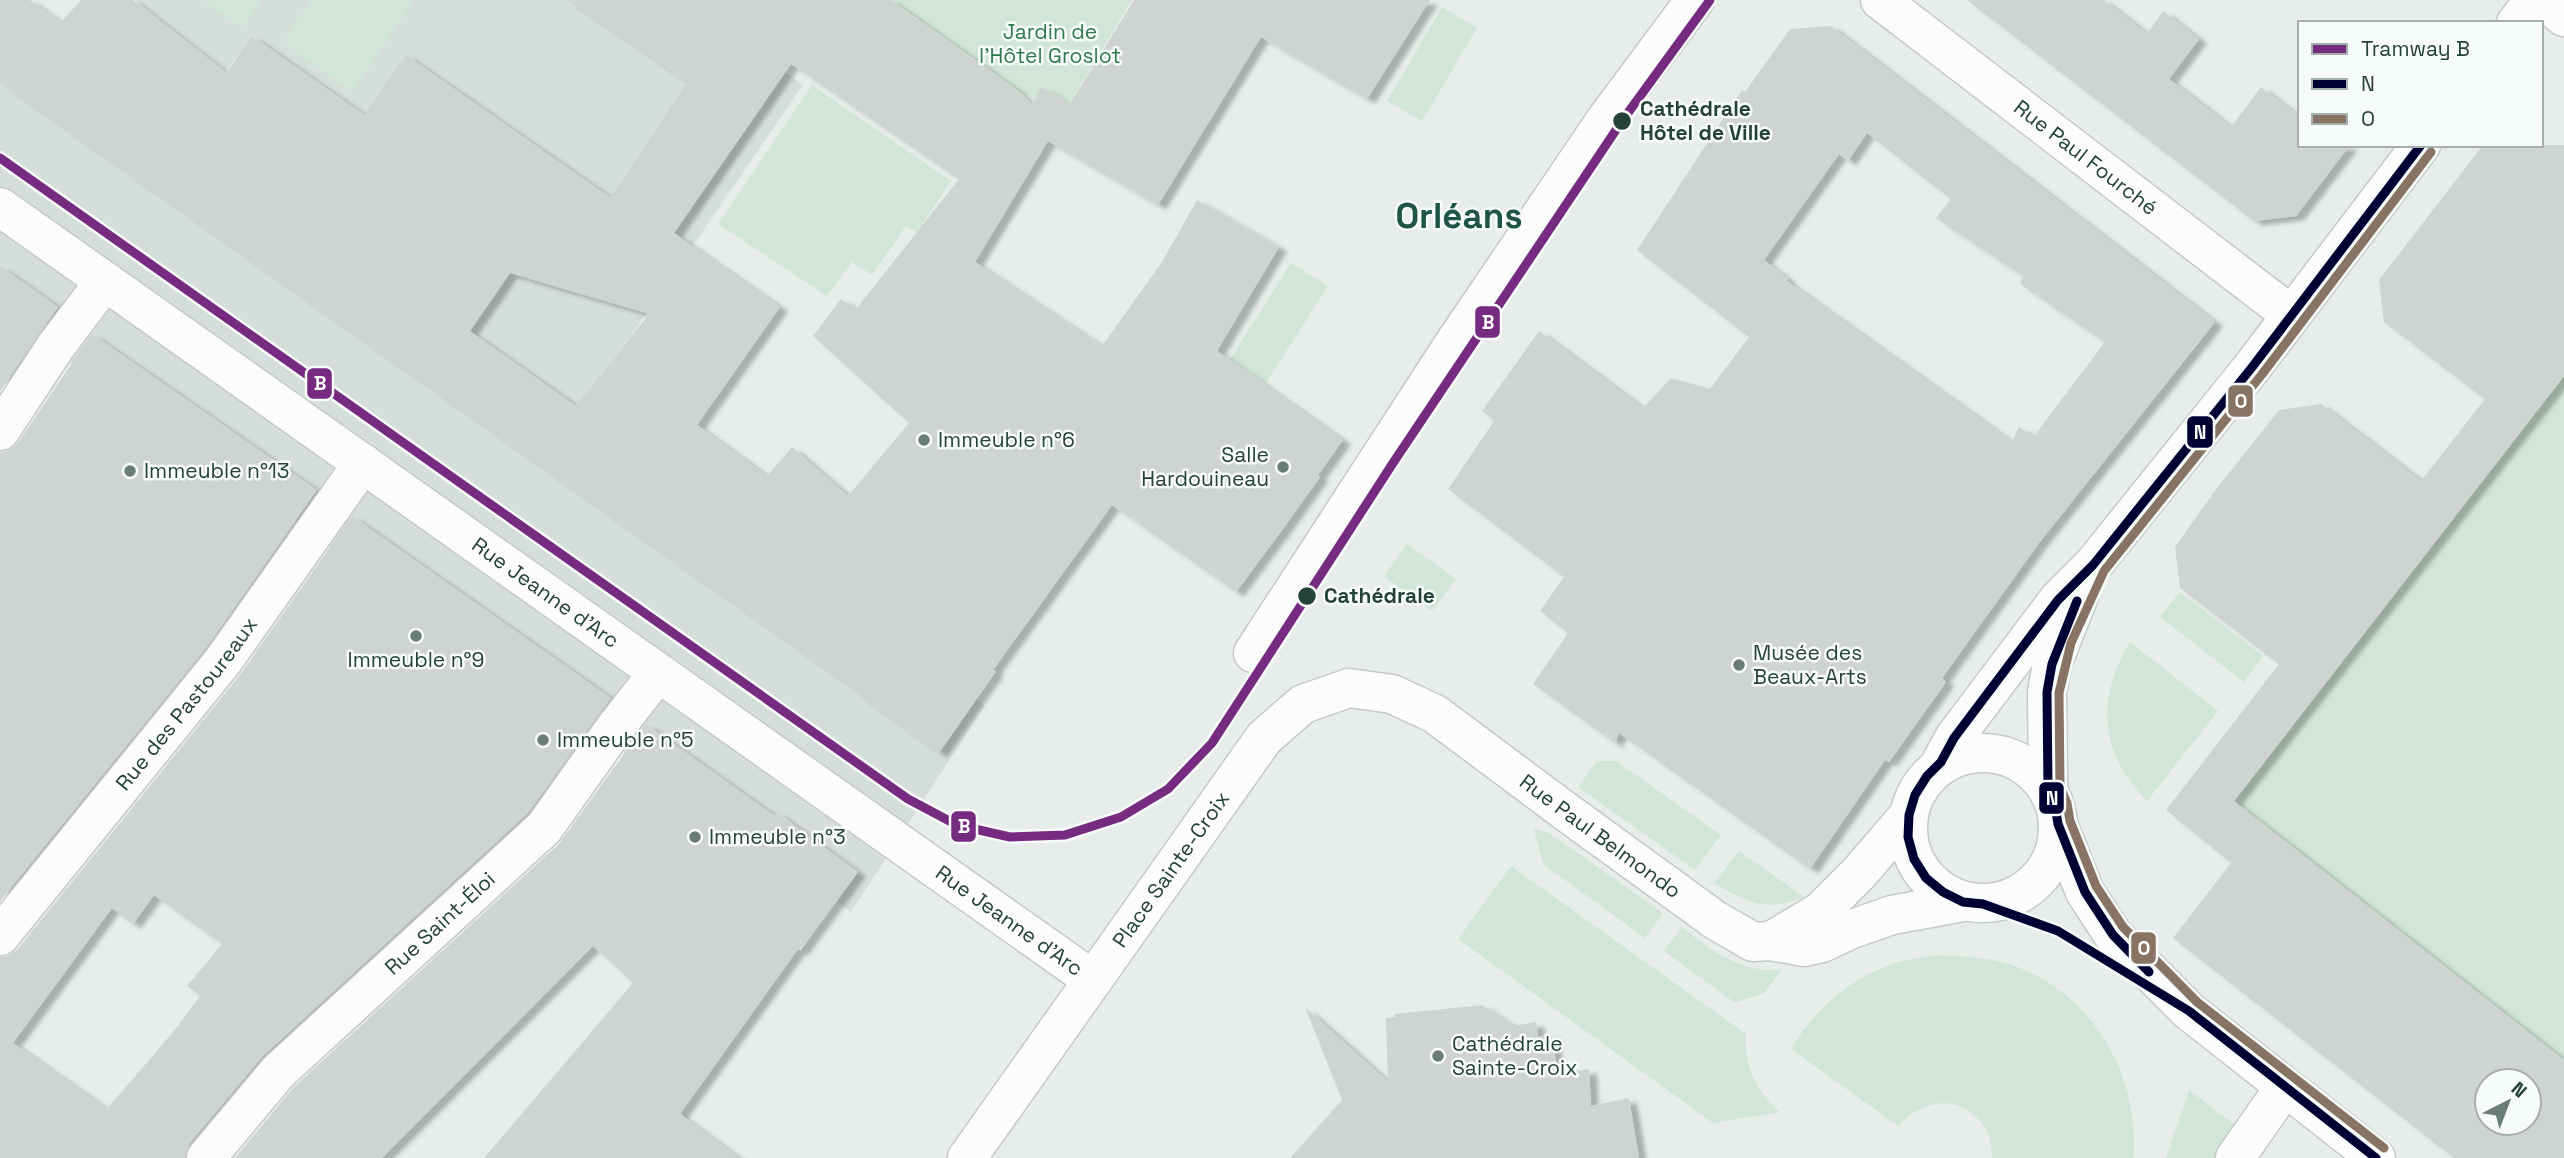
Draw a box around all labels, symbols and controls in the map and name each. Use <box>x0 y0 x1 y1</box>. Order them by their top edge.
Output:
park label: Jardin de l'Hôtel Groslot <box>979 18 1121 69</box>
legend <box>2298 21 2543 147</box>
text: Tramway B <box>2361 35 2470 62</box>
text: N <box>2361 70 2375 97</box>
street label: Rue Paul Fourché <box>2009 93 2163 221</box>
place label: Cathédrale Hôtel de Ville <box>1640 95 1771 146</box>
text: O <box>2361 105 2375 132</box>
marker: Cathédrale Hôtel de Ville <box>1611 110 1633 132</box>
district label: Orléans <box>1395 194 1523 238</box>
line badge: B <box>1474 305 1501 339</box>
text: B <box>1482 310 1494 335</box>
line badge: B <box>306 367 333 400</box>
text: B <box>314 371 326 396</box>
line badge: O <box>2227 384 2254 418</box>
text: O <box>2235 389 2247 414</box>
line badge: N <box>2186 415 2214 449</box>
text: N <box>2194 420 2206 445</box>
place label: Immeuble n°6 <box>938 426 1075 453</box>
marker: Immeuble n°6 <box>916 432 932 448</box>
place label: Salle Hardouineau <box>1141 441 1269 492</box>
place label: Immeuble n°13 <box>144 457 289 484</box>
marker: Salle Hardouineau <box>1275 459 1291 475</box>
marker: Immeuble n°13 <box>122 463 138 479</box>
street label: Rue Jeanne d'Arc <box>467 531 625 654</box>
place label: Cathédrale <box>1324 582 1435 609</box>
marker: Cathédrale <box>1296 585 1318 607</box>
street label: Rue des Pastoureaux <box>109 611 263 796</box>
marker: Immeuble n°9 <box>408 628 424 644</box>
place label: Musée des Beaux-Arts <box>1753 639 1867 690</box>
place label: Immeuble n°9 <box>348 646 484 673</box>
marker: Musée des Beaux-Arts <box>1731 657 1747 673</box>
place label: Immeuble n°5 <box>557 726 693 753</box>
marker: Immeuble n°5 <box>535 732 551 748</box>
street label: Rue Paul Belmondo <box>1515 768 1687 904</box>
line badge: N <box>2038 781 2065 815</box>
street label: Place Sainte-Croix <box>1106 786 1235 953</box>
text: N <box>2046 786 2058 811</box>
line badge: B <box>950 810 977 843</box>
text: B <box>958 814 970 839</box>
place label: Immeuble n°3 <box>709 823 846 850</box>
marker: Immeuble n°3 <box>687 829 703 845</box>
street label: Rue Jeanne d'Arc <box>930 859 1088 982</box>
street label: Rue Saint-Éloi <box>379 866 501 981</box>
line badge: O <box>2130 931 2157 965</box>
text: O <box>2138 936 2150 961</box>
place label: Cathédrale Sainte-Croix <box>1452 1030 1578 1081</box>
marker: Cathédrale Sainte-Croix <box>1430 1048 1446 1064</box>
north arrow <box>2473 1067 2543 1137</box>
text: N <box>2506 1076 2532 1103</box>

